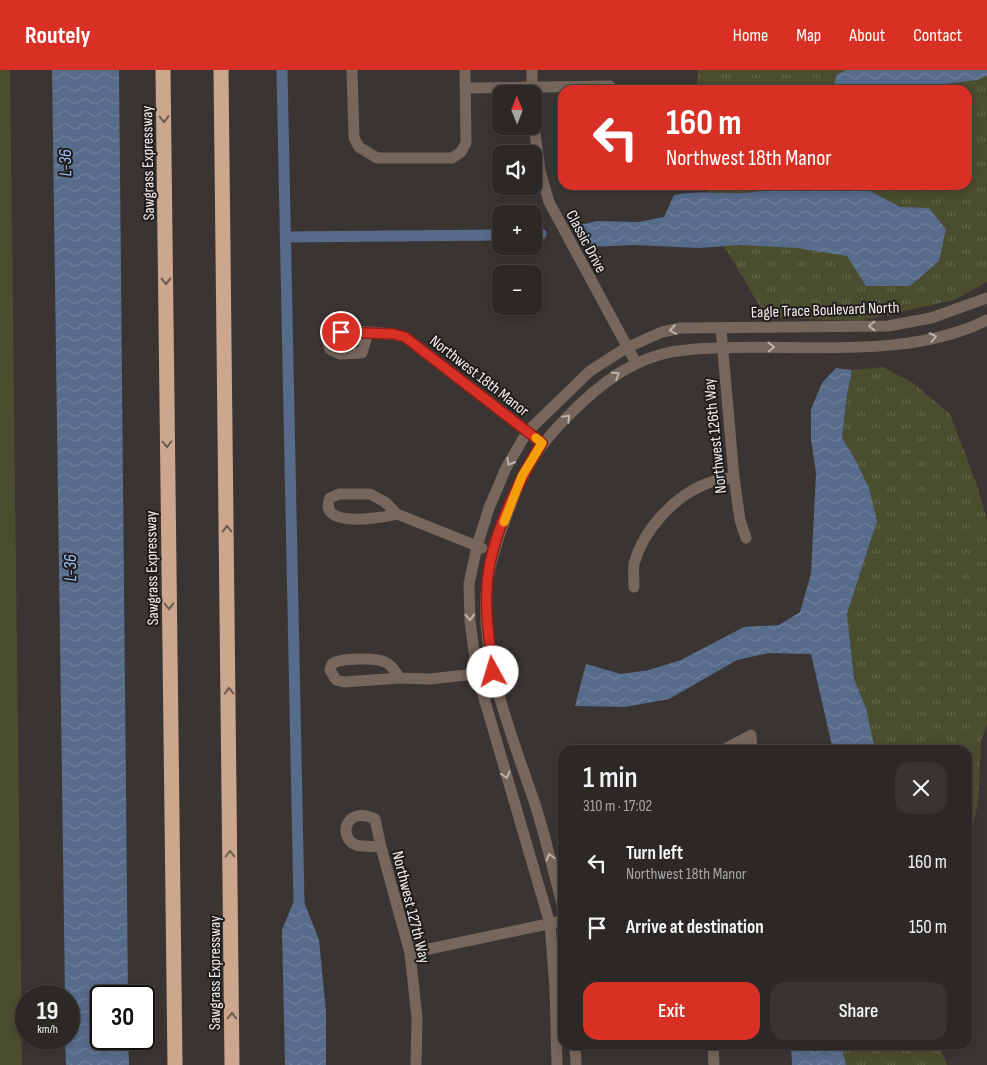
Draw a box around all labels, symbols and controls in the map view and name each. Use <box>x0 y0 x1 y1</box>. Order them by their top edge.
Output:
text: Routely <box>25 21 90 50</box>
text: Home <box>733 25 768 46</box>
text: Map <box>796 25 821 46</box>
text: About <box>849 25 885 46</box>
text: Contact <box>913 25 962 46</box>
north arrow <box>492 85 542 135</box>
map controls <box>492 85 542 315</box>
text: 160 m <box>666 102 742 145</box>
street label: Sawgrass Expressway <box>138 105 159 220</box>
icon: left <box>583 105 648 170</box>
one-way arrow <box>159 115 169 123</box>
button: sound <box>492 145 542 195</box>
text: Northwest 18th Manor <box>666 145 832 172</box>
water label: L-36 <box>55 149 76 177</box>
button: + <box>492 205 542 255</box>
street label: Classic Drive <box>561 207 610 276</box>
button: − <box>492 265 542 315</box>
one-way arrow <box>160 277 171 285</box>
street label: Eagle Trace Boulevard North <box>750 298 900 323</box>
pin <box>320 311 362 353</box>
icon: arrive <box>327 318 355 346</box>
one-way arrow <box>868 321 876 331</box>
one-way arrow <box>668 324 677 335</box>
street label: Northwest 18th Manor <box>426 332 533 421</box>
one-way arrow <box>928 333 937 343</box>
one-way arrow <box>768 342 775 352</box>
one-way arrow <box>611 372 620 382</box>
street label: Northwest 126th Way <box>700 377 731 494</box>
one-way arrow <box>561 414 570 423</box>
one-way arrow <box>162 440 173 448</box>
one-way arrow <box>506 456 516 465</box>
street label: Sawgrass Expressway <box>142 510 163 625</box>
one-way arrow <box>222 525 232 532</box>
water label: L-36 <box>60 554 81 582</box>
one-way arrow <box>164 602 174 610</box>
one-way arrow <box>465 614 475 621</box>
position arrow <box>466 645 518 697</box>
one-way arrow <box>224 687 234 695</box>
text: 1 min <box>583 760 638 796</box>
button: close <box>895 762 947 814</box>
one-way arrow <box>500 770 510 779</box>
text: 310 m · 17:02 <box>583 797 652 816</box>
text: Turn left <box>626 842 683 865</box>
street label: Northwest 127th Way <box>387 849 434 966</box>
icon: left <box>583 849 611 877</box>
one-way arrow <box>225 850 235 858</box>
text: 160 m <box>908 851 947 874</box>
one-way arrow <box>545 853 555 861</box>
text: Northwest 18th Manor <box>626 865 746 884</box>
icon: arrive <box>583 914 611 942</box>
street label: Sawgrass Expressway <box>206 916 225 1030</box>
text: Arrive at destination <box>626 916 764 939</box>
text: 150 m <box>909 916 947 939</box>
button: Exit <box>583 982 760 1040</box>
button: Share <box>770 982 947 1040</box>
speed limit sign: 30 <box>90 985 155 1050</box>
text: 19 <box>37 996 58 1027</box>
one-way arrow <box>227 1012 237 1020</box>
text: km/h <box>37 1022 58 1037</box>

